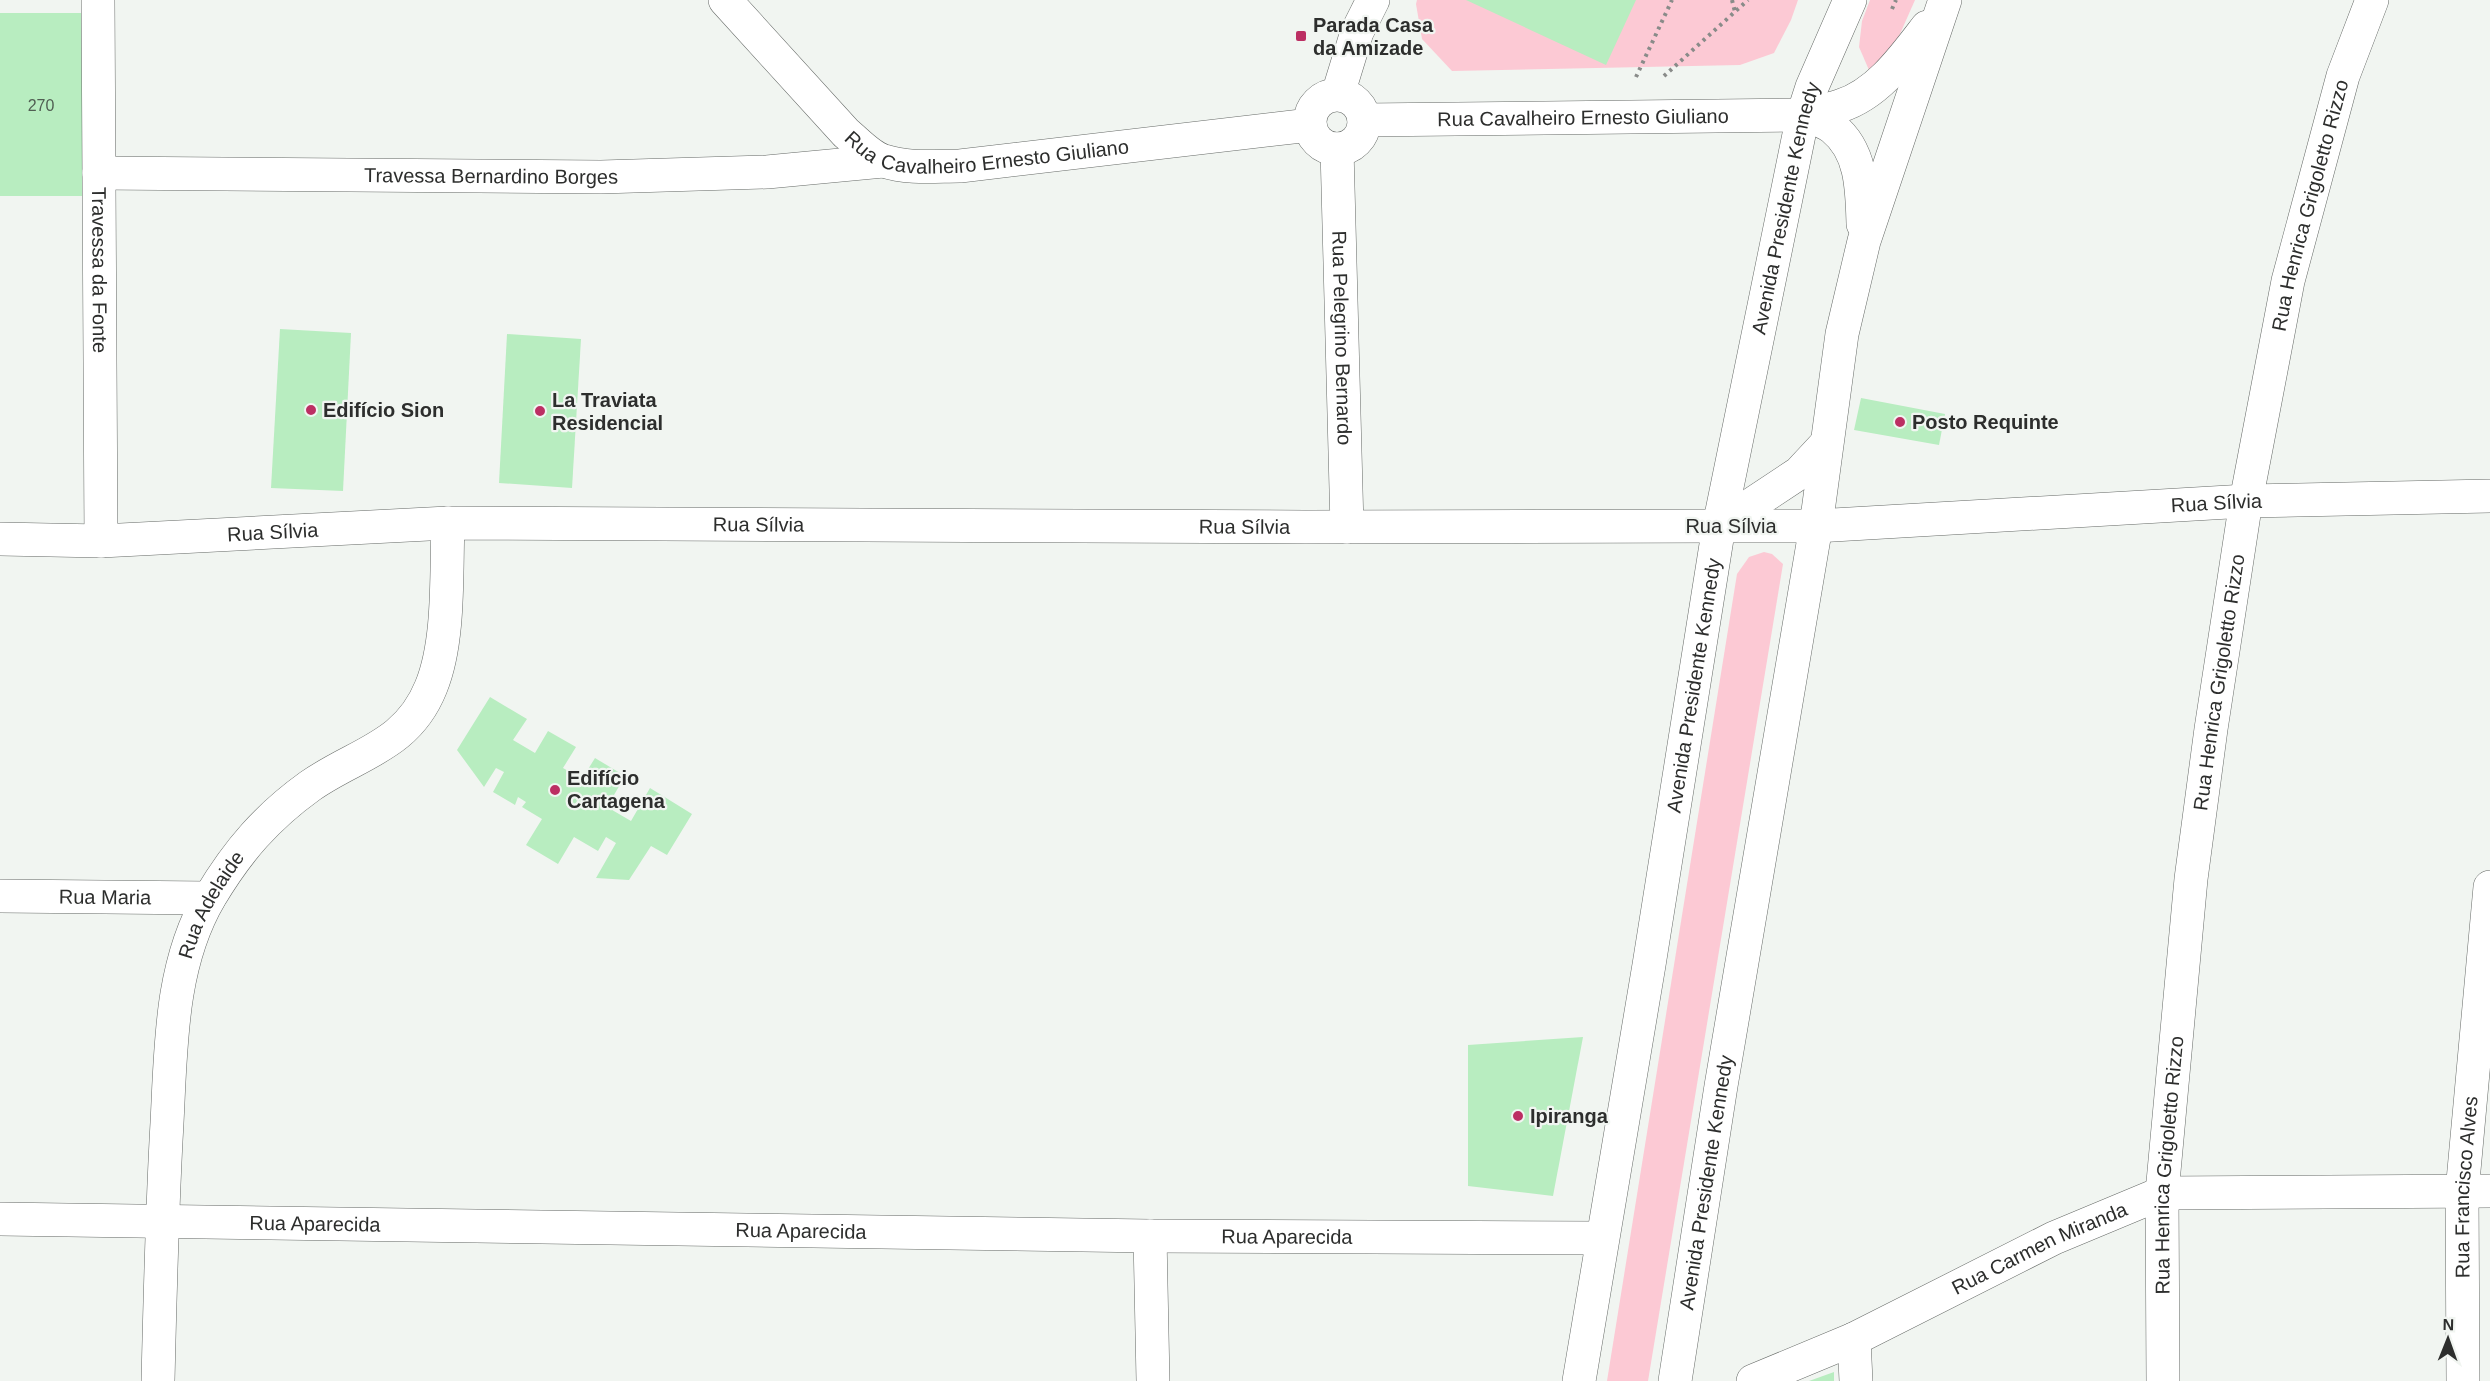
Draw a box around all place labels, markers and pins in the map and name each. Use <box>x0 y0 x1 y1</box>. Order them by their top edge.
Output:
place label: Parada Casa da Amizade <box>1313 14 1434 59</box>
marker: Parada Casa da Amizade <box>1294 29 1308 43</box>
place label: La Traviata Residencial <box>552 389 663 434</box>
place label: Edifício Sion <box>323 399 444 421</box>
marker: Edifício Sion <box>304 403 318 417</box>
marker: La Traviata Residencial <box>533 404 547 418</box>
place label: Posto Requinte <box>1912 411 2059 433</box>
marker: Posto Requinte <box>1893 415 1907 429</box>
place label: Edifício Cartagena <box>567 767 666 812</box>
marker: Edifício Cartagena <box>548 783 562 797</box>
place label: Ipiranga <box>1530 1105 1609 1127</box>
marker: Ipiranga <box>1511 1109 1525 1123</box>

